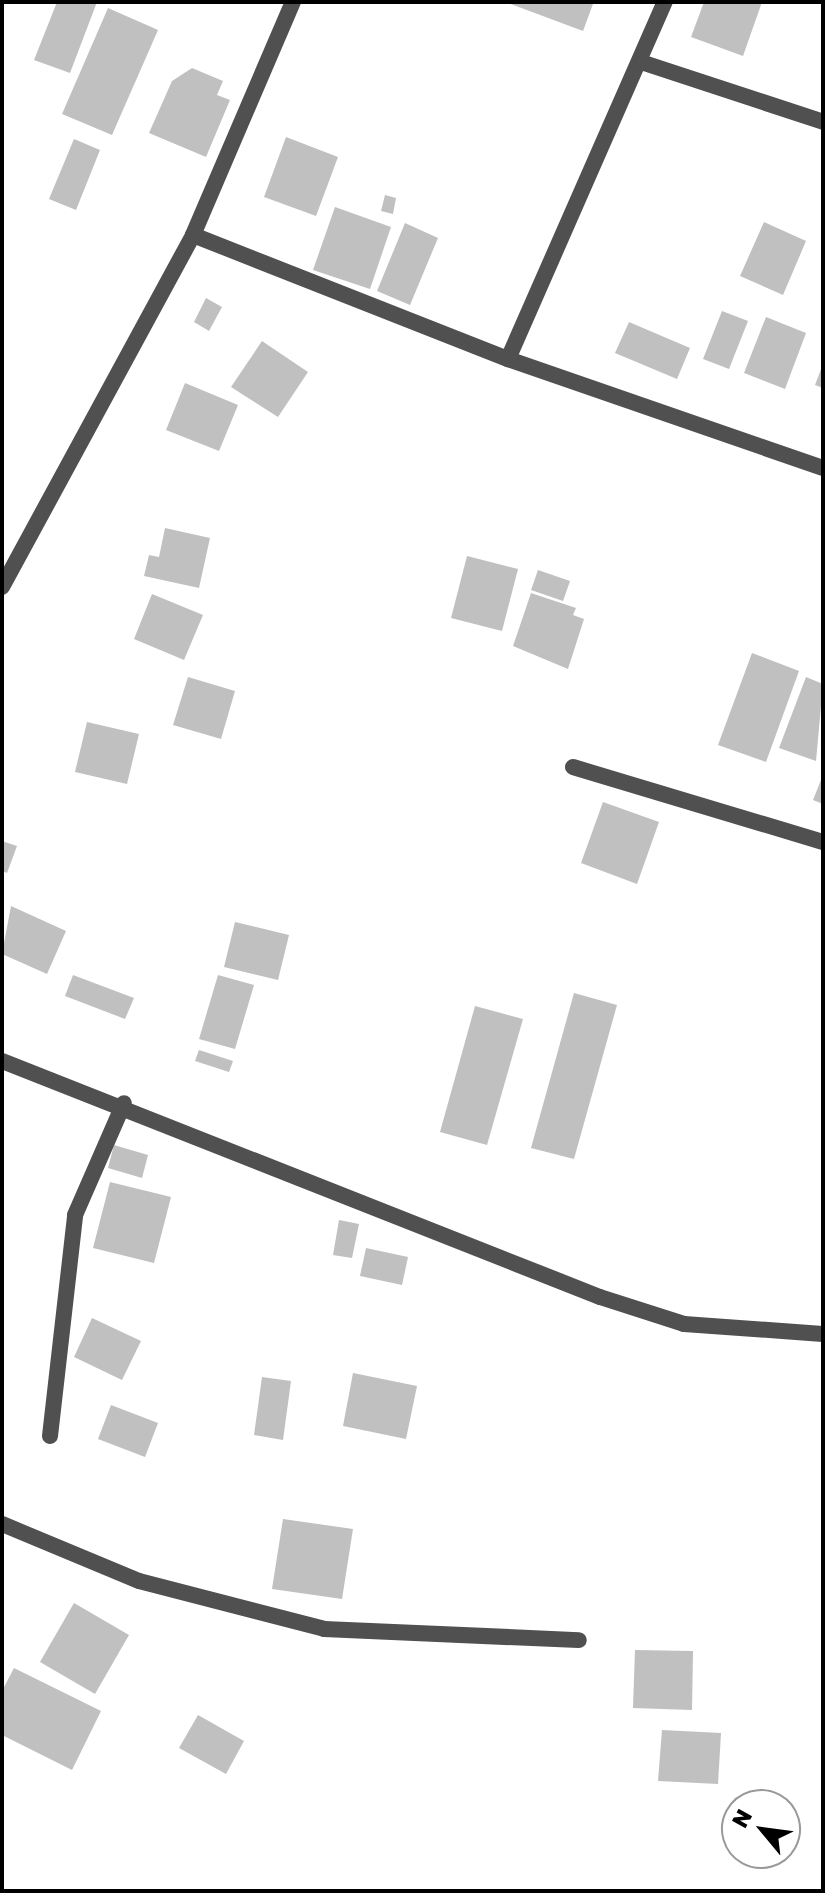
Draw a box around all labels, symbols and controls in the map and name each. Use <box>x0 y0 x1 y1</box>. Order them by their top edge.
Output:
north arrow <box>721 1789 801 1869</box>
text: N <box>725 1804 757 1832</box>

